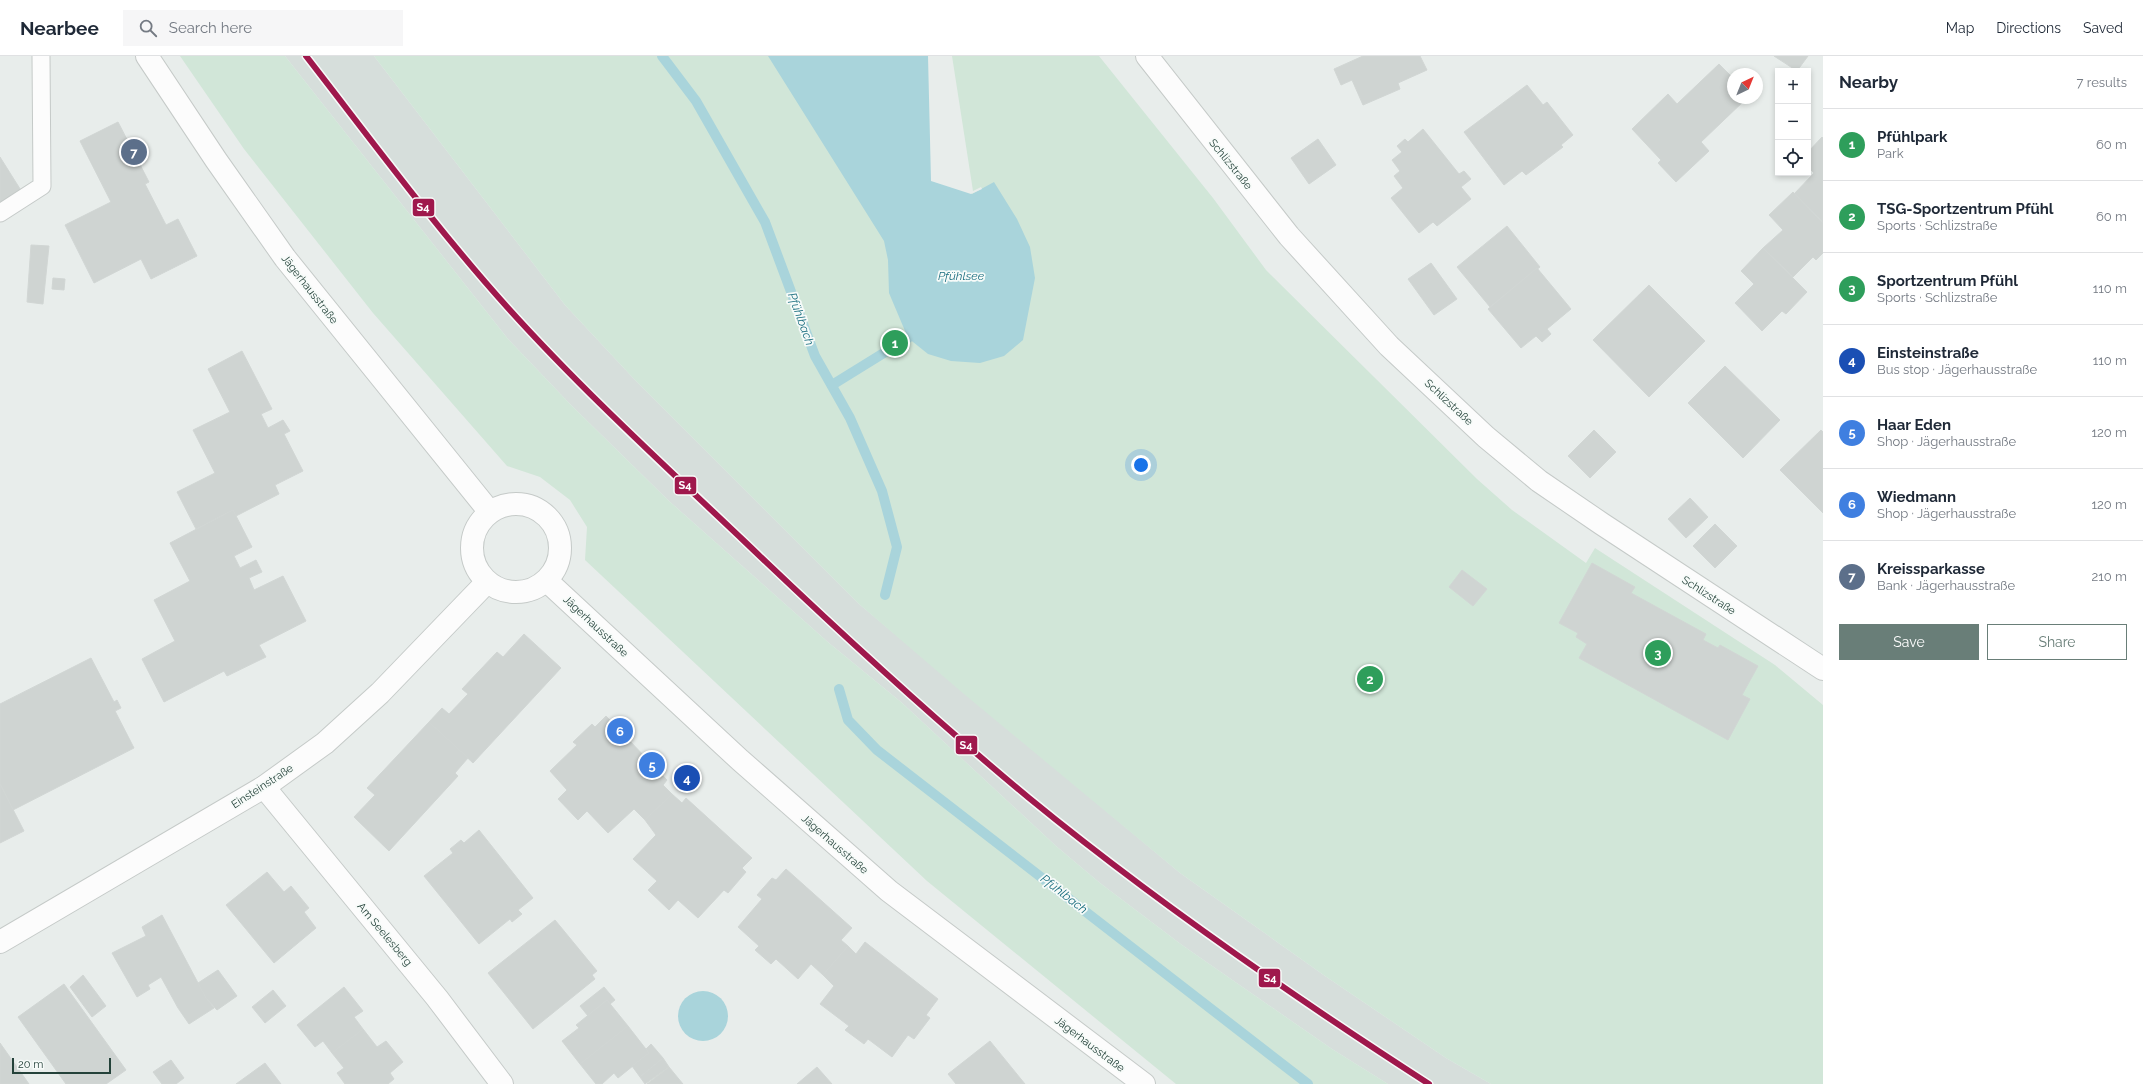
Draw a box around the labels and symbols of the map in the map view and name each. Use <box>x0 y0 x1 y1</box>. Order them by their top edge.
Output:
north arrow <box>1727 68 1763 104</box>
street label: Schlizstraße <box>1206 136 1255 193</box>
pin: 7 <box>121 137 147 167</box>
line badge: S4 <box>412 198 435 217</box>
text: S4 <box>416 201 430 214</box>
street label: Jägerhausstraße <box>279 252 341 327</box>
water label: Pfühlsee <box>938 269 985 283</box>
water label: Pfühlbach <box>785 291 817 348</box>
pin: 1 <box>882 328 908 358</box>
street label: Schlizstraße <box>1422 377 1476 428</box>
your location <box>1131 455 1151 475</box>
line badge: S4 <box>674 476 697 495</box>
text: S4 <box>678 479 692 492</box>
street label: Schlizstraße <box>1679 573 1738 618</box>
street label: Jägerhausstraße <box>561 593 631 660</box>
pin: 3 <box>1645 638 1671 668</box>
pin: 2 <box>1357 664 1383 694</box>
pin: 6 <box>607 716 633 746</box>
line badge: S4 <box>955 735 978 755</box>
text: S4 <box>959 739 973 752</box>
pin: 5 <box>639 750 665 780</box>
street label: Einsteinstraße <box>229 761 296 811</box>
pin: 4 <box>674 763 700 793</box>
street label: Jägerhausstraße <box>799 812 871 877</box>
water label: Pfühlbach <box>1038 872 1090 917</box>
street label: Am Seelesberg <box>354 900 415 969</box>
line badge: S4 <box>1258 968 1281 988</box>
text: S4 <box>1263 972 1277 985</box>
street label: Jägerhausstraße <box>1052 1014 1128 1075</box>
scale bar <box>12 1056 111 1075</box>

